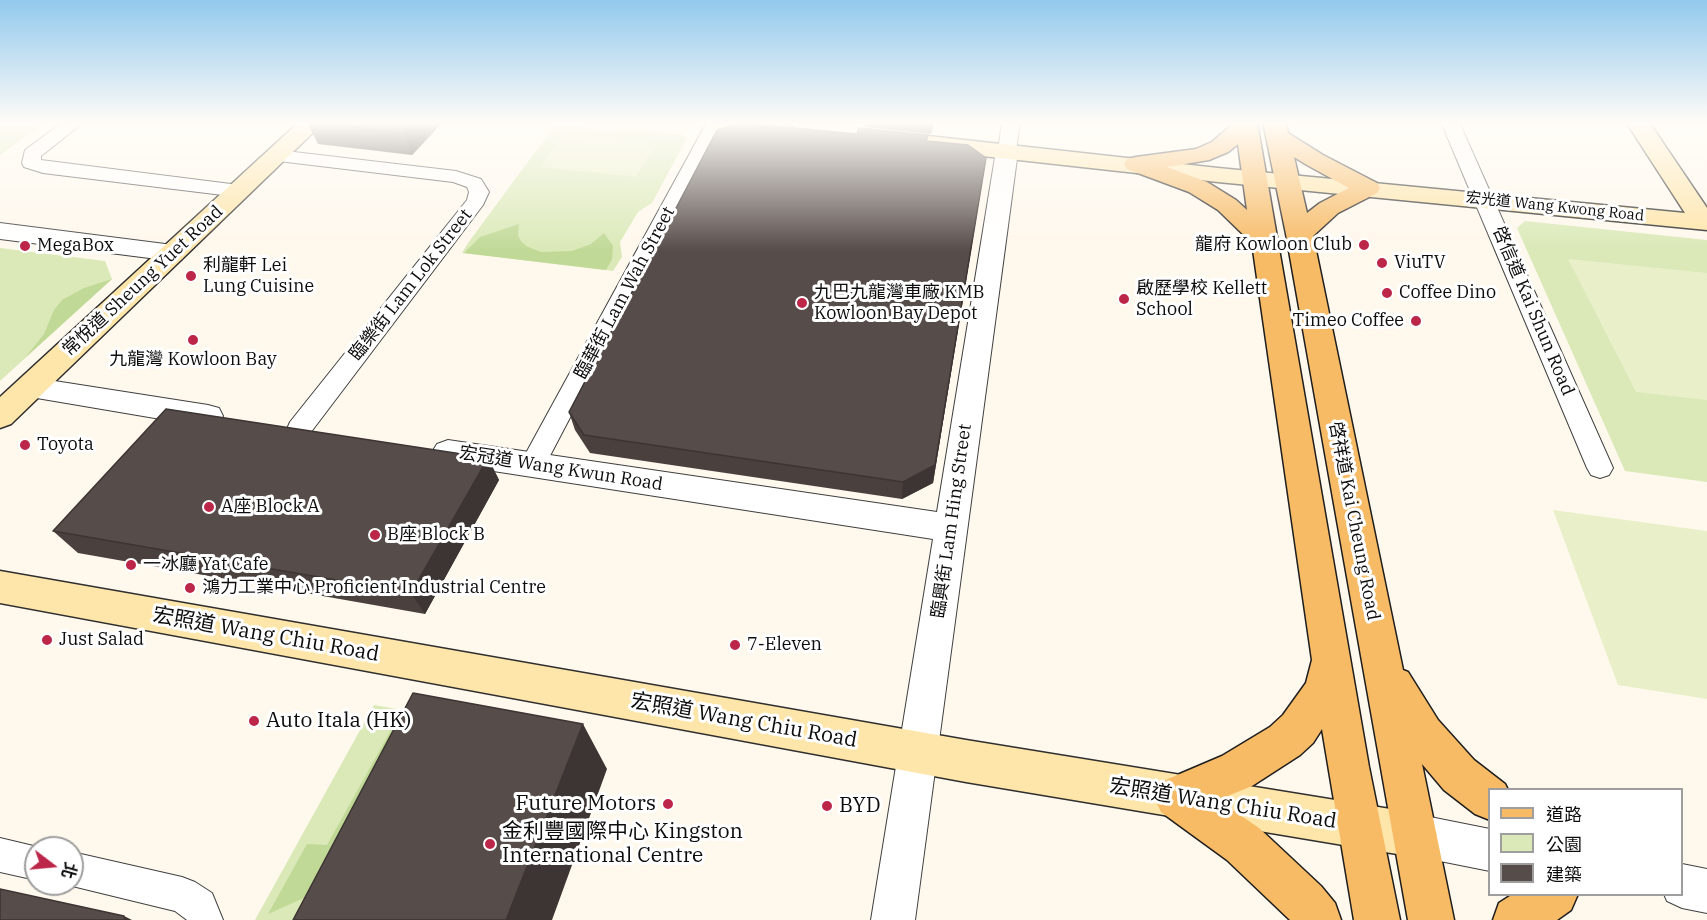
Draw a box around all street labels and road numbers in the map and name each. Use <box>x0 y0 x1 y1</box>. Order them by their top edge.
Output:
street label: 宏光道 Wang Kwong Road <box>1465 189 1645 225</box>
street label: 常悅道 Sheung Yuet Road <box>58 201 228 361</box>
street label: 臨華街 Lam Wah Street <box>570 203 680 383</box>
street label: 臨樂街 Lam Lok Street <box>345 205 477 365</box>
street label: 啓信道 Kai Shun Road <box>1488 223 1578 399</box>
street label: 啓祥道 Kai Cheung Road <box>1324 420 1384 622</box>
street label: 臨興街 Lam Hing Street <box>928 423 976 619</box>
street label: 宏冠道 Wang Kwun Road <box>458 442 664 496</box>
street label: 宏照道 Wang Chiu Road <box>151 603 381 667</box>
street label: 宏照道 Wang Chiu Road <box>629 689 859 753</box>
street label: 宏照道 Wang Chiu Road <box>1108 774 1338 834</box>

